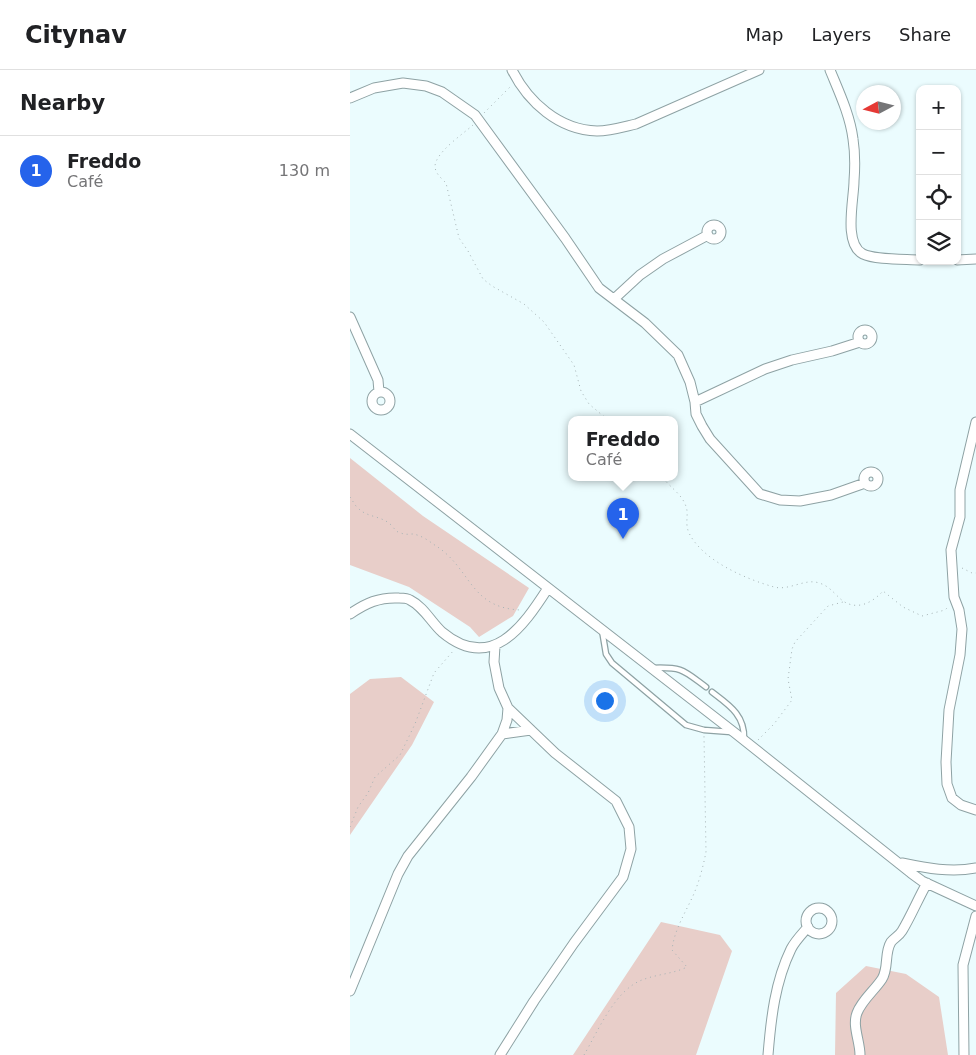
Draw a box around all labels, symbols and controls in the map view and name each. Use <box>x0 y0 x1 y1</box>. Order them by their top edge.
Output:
text: Citynav <box>25 21 127 49</box>
text: Map <box>745 24 783 45</box>
text: Layers <box>811 24 871 45</box>
text: Share <box>899 24 951 45</box>
north arrow <box>856 85 901 130</box>
map controls <box>916 85 961 265</box>
button: + <box>916 85 961 130</box>
text: Nearby <box>20 91 105 115</box>
button: − <box>916 130 961 175</box>
text: Freddo <box>67 150 141 172</box>
text: 1 <box>30 161 42 180</box>
text: 130 m <box>279 161 330 180</box>
text: Café <box>67 172 103 191</box>
button: locate <box>916 175 961 220</box>
button: layers <box>916 220 961 265</box>
popup <box>568 416 678 481</box>
text: Freddo <box>586 428 660 450</box>
text: Café <box>586 450 622 469</box>
pin: 1 <box>607 498 639 539</box>
your location <box>592 688 618 714</box>

